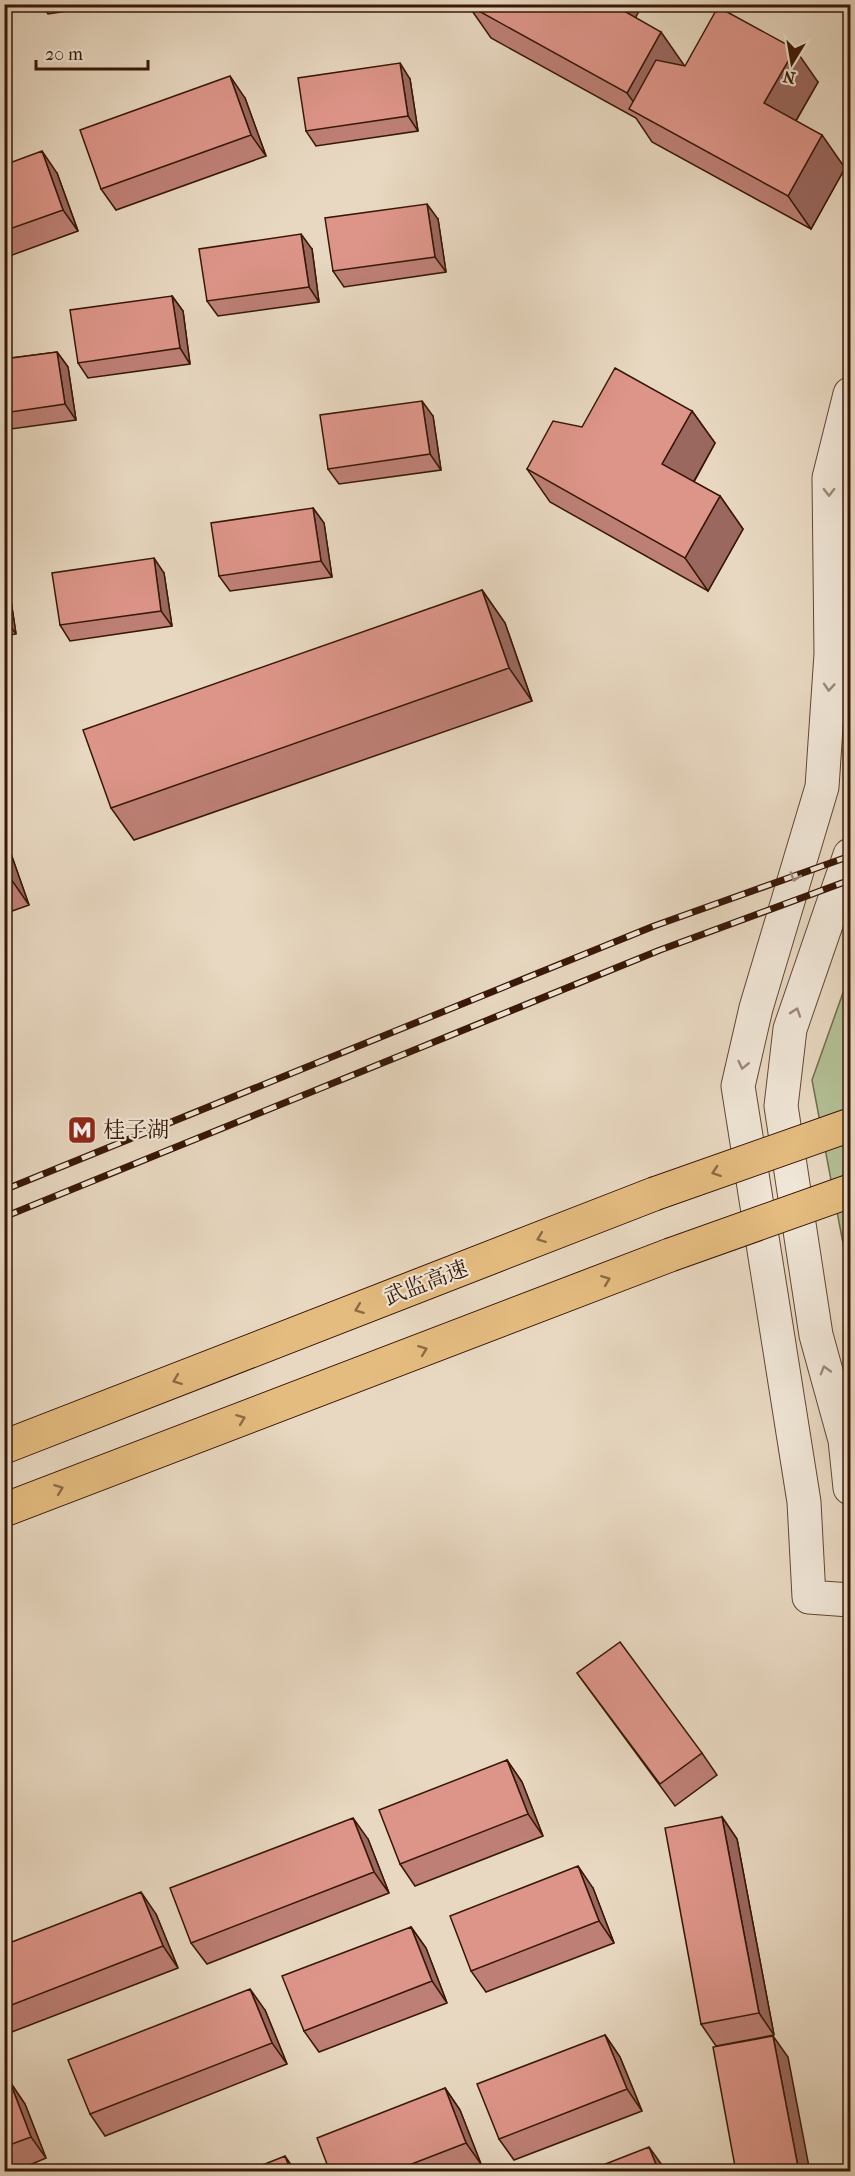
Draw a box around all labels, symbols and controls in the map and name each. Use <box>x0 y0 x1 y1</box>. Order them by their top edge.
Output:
scale bar <box>36 33 148 71</box>
north arrow <box>762 33 822 93</box>
text: 20 m <box>45 44 83 65</box>
text: N <box>781 67 797 88</box>
one-way arrow <box>823 487 835 496</box>
one-way arrow <box>822 682 835 691</box>
one-way arrow <box>790 871 802 882</box>
one-way arrow <box>789 1007 801 1018</box>
one-way arrow <box>737 1060 750 1070</box>
metro station icon: 桂子湖 <box>66 1114 98 1146</box>
place label: 桂子湖 <box>103 1117 169 1143</box>
one-way arrow <box>711 1165 722 1178</box>
one-way arrow <box>536 1231 547 1243</box>
street label: 武监高速 <box>380 1255 472 1311</box>
one-way arrow <box>599 1275 610 1287</box>
one-way arrow <box>354 1302 365 1314</box>
one-way arrow <box>418 1344 428 1357</box>
one-way arrow <box>820 1365 832 1375</box>
one-way arrow <box>173 1373 184 1385</box>
one-way arrow <box>235 1414 246 1426</box>
one-way arrow <box>53 1484 64 1496</box>

